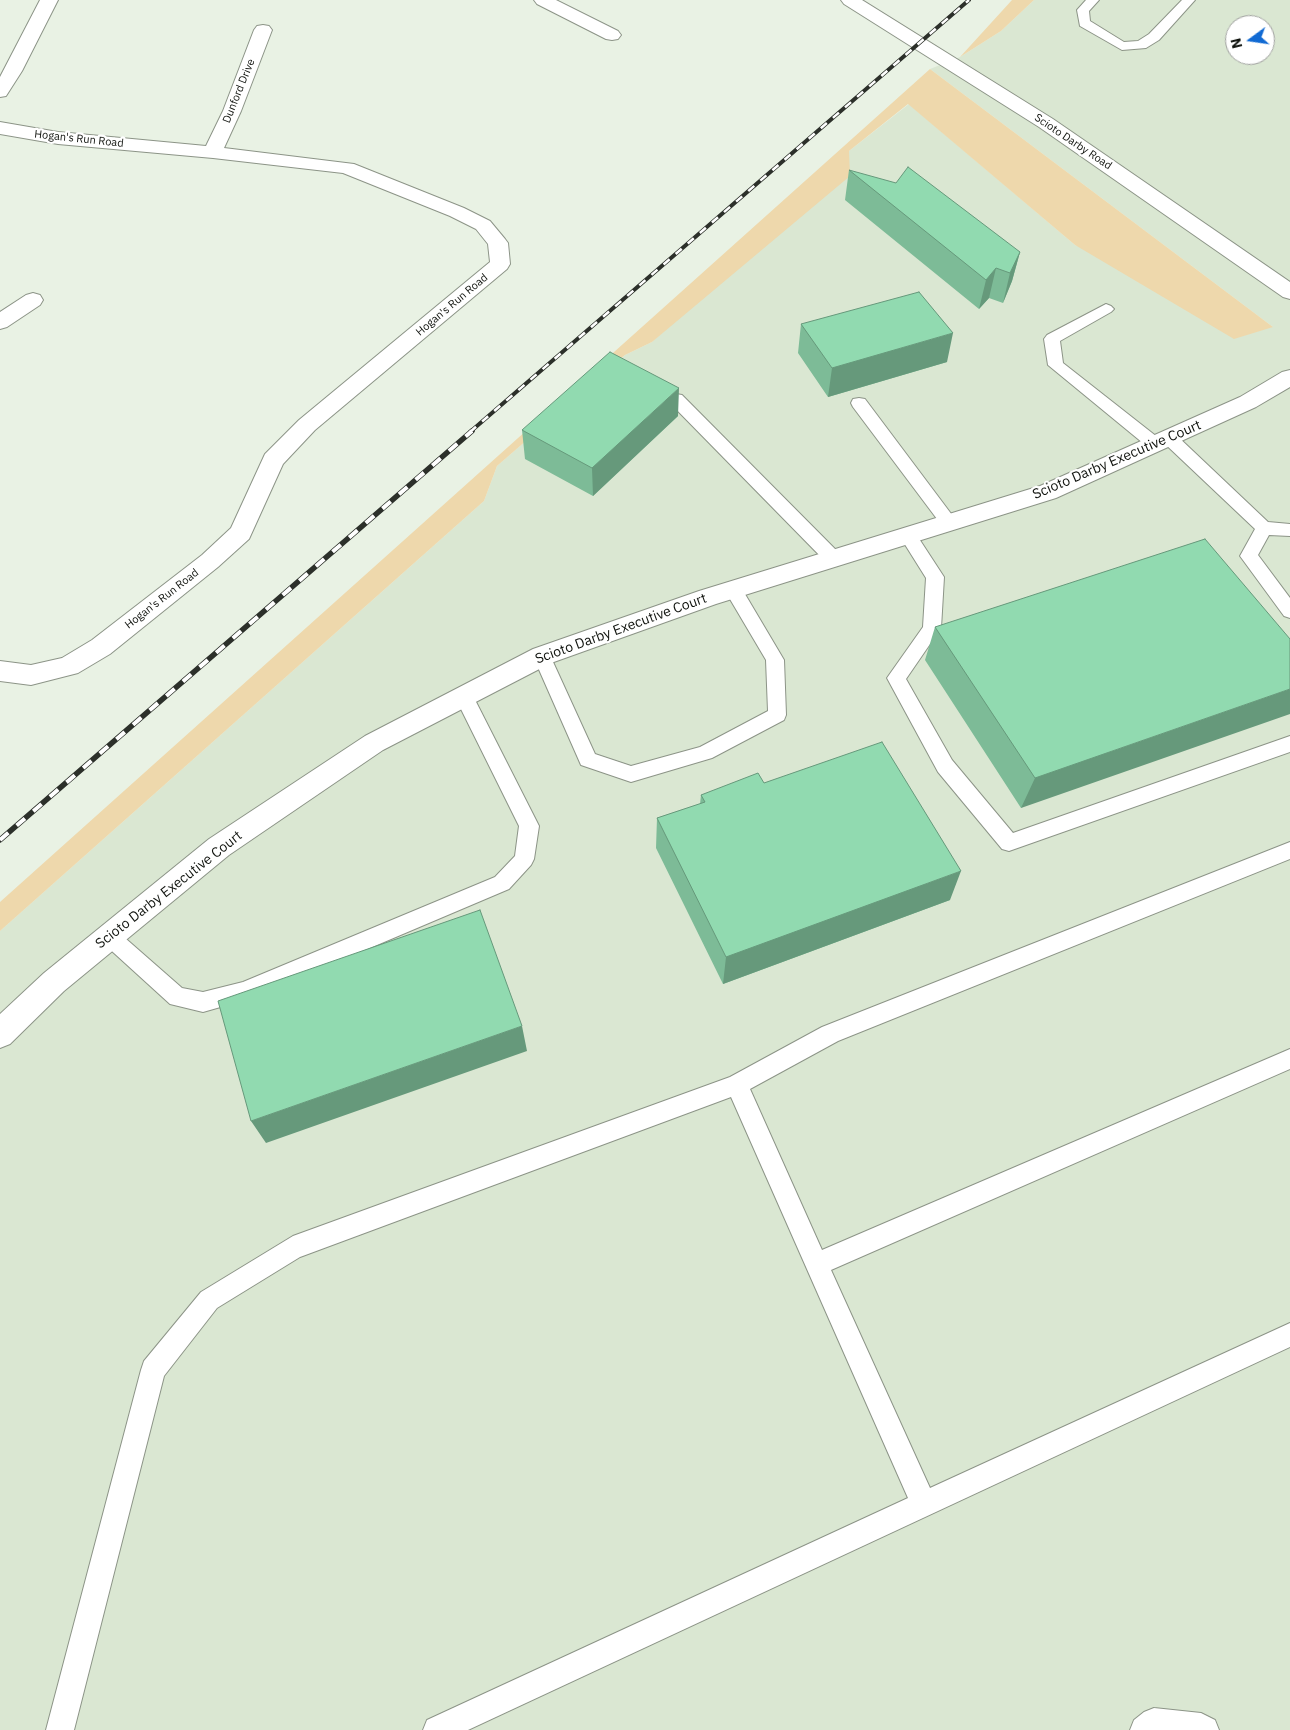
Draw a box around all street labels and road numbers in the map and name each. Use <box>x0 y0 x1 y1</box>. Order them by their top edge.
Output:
street label: Dunford Drive <box>220 57 258 125</box>
street label: Scioto Darby Road <box>1032 111 1114 173</box>
street label: Hogan's Run Road <box>34 128 124 150</box>
street label: Hogan's Run Road <box>413 271 491 339</box>
street label: Scioto Darby Executive Court <box>1030 417 1204 503</box>
street label: Hogan's Run Road <box>123 566 201 632</box>
street label: Scioto Darby Executive Court <box>533 590 709 668</box>
street label: Scioto Darby Executive Court <box>92 828 246 952</box>

